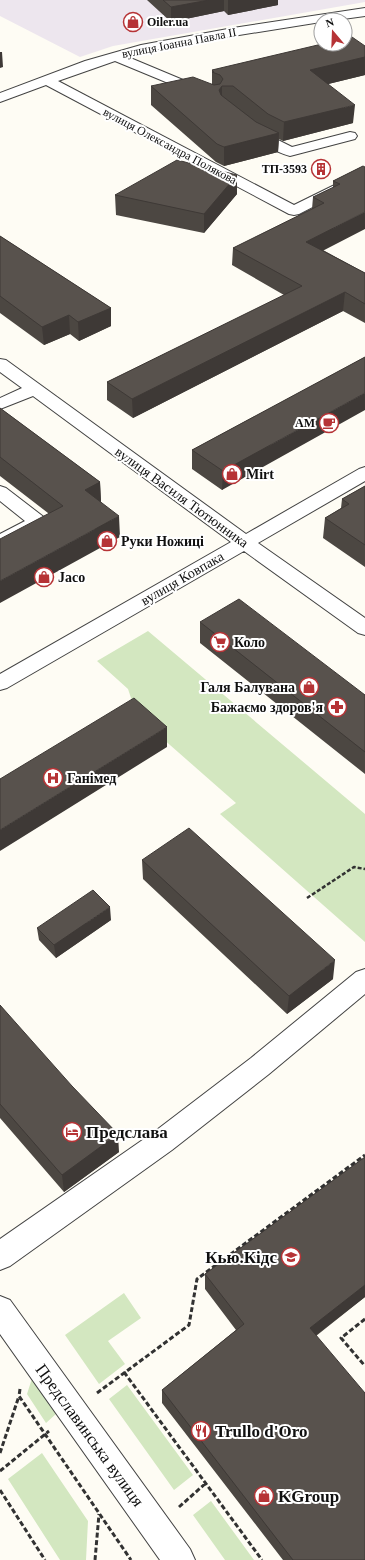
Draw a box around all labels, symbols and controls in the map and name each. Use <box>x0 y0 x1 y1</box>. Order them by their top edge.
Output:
shop icon: Oiler.ua <box>122 11 144 33</box>
north arrow <box>313 12 353 52</box>
place label: Oiler.ua <box>147 15 188 29</box>
text: N <box>324 16 336 30</box>
street label: вулиця Іоанна Павла II <box>121 25 237 61</box>
street label: вулиця Олександра Полякова <box>101 105 240 188</box>
building icon: ТП-3593 <box>310 158 332 180</box>
place label: ТП-3593 <box>262 162 307 176</box>
cafe icon: AM <box>318 412 340 434</box>
place label: AM <box>295 416 315 430</box>
street label: вулиця Василя Тютюнника <box>112 444 252 551</box>
shop icon: Mirt <box>221 463 243 485</box>
place label: Mirt <box>246 467 274 482</box>
shop icon: Руки Ножиці <box>96 530 118 552</box>
place label: Руки Ножиці <box>121 534 204 549</box>
street label: вулиця Ковпака <box>138 548 227 608</box>
shop icon: Jaco <box>33 566 55 588</box>
place label: Jaco <box>58 570 85 585</box>
supermarket icon: Коло <box>209 631 231 653</box>
place label: Коло <box>234 635 265 650</box>
shop icon: Галя Балувана <box>298 676 320 698</box>
place label: Галя Балувана <box>200 680 295 695</box>
pharmacy icon: Бажаємо здоров'я <box>326 696 348 718</box>
place label: Бажаємо здоров'я <box>211 700 323 715</box>
hospital icon: Ганімед <box>42 767 64 789</box>
place label: Ганімед <box>67 771 116 786</box>
hotel icon: Предслава <box>61 1121 83 1143</box>
place label: Предслава <box>86 1123 168 1142</box>
school or university icon: Кью.Кідс <box>280 1246 302 1268</box>
place label: Кью.Кідс <box>205 1248 277 1267</box>
street label: Предславинська вулиця <box>32 1360 148 1510</box>
restaurant icon: Trullo d'Oro <box>190 1420 212 1442</box>
place label: Trullo d'Oro <box>215 1422 307 1441</box>
shop icon: KGroup <box>253 1485 275 1507</box>
place label: KGroup <box>278 1487 339 1506</box>

